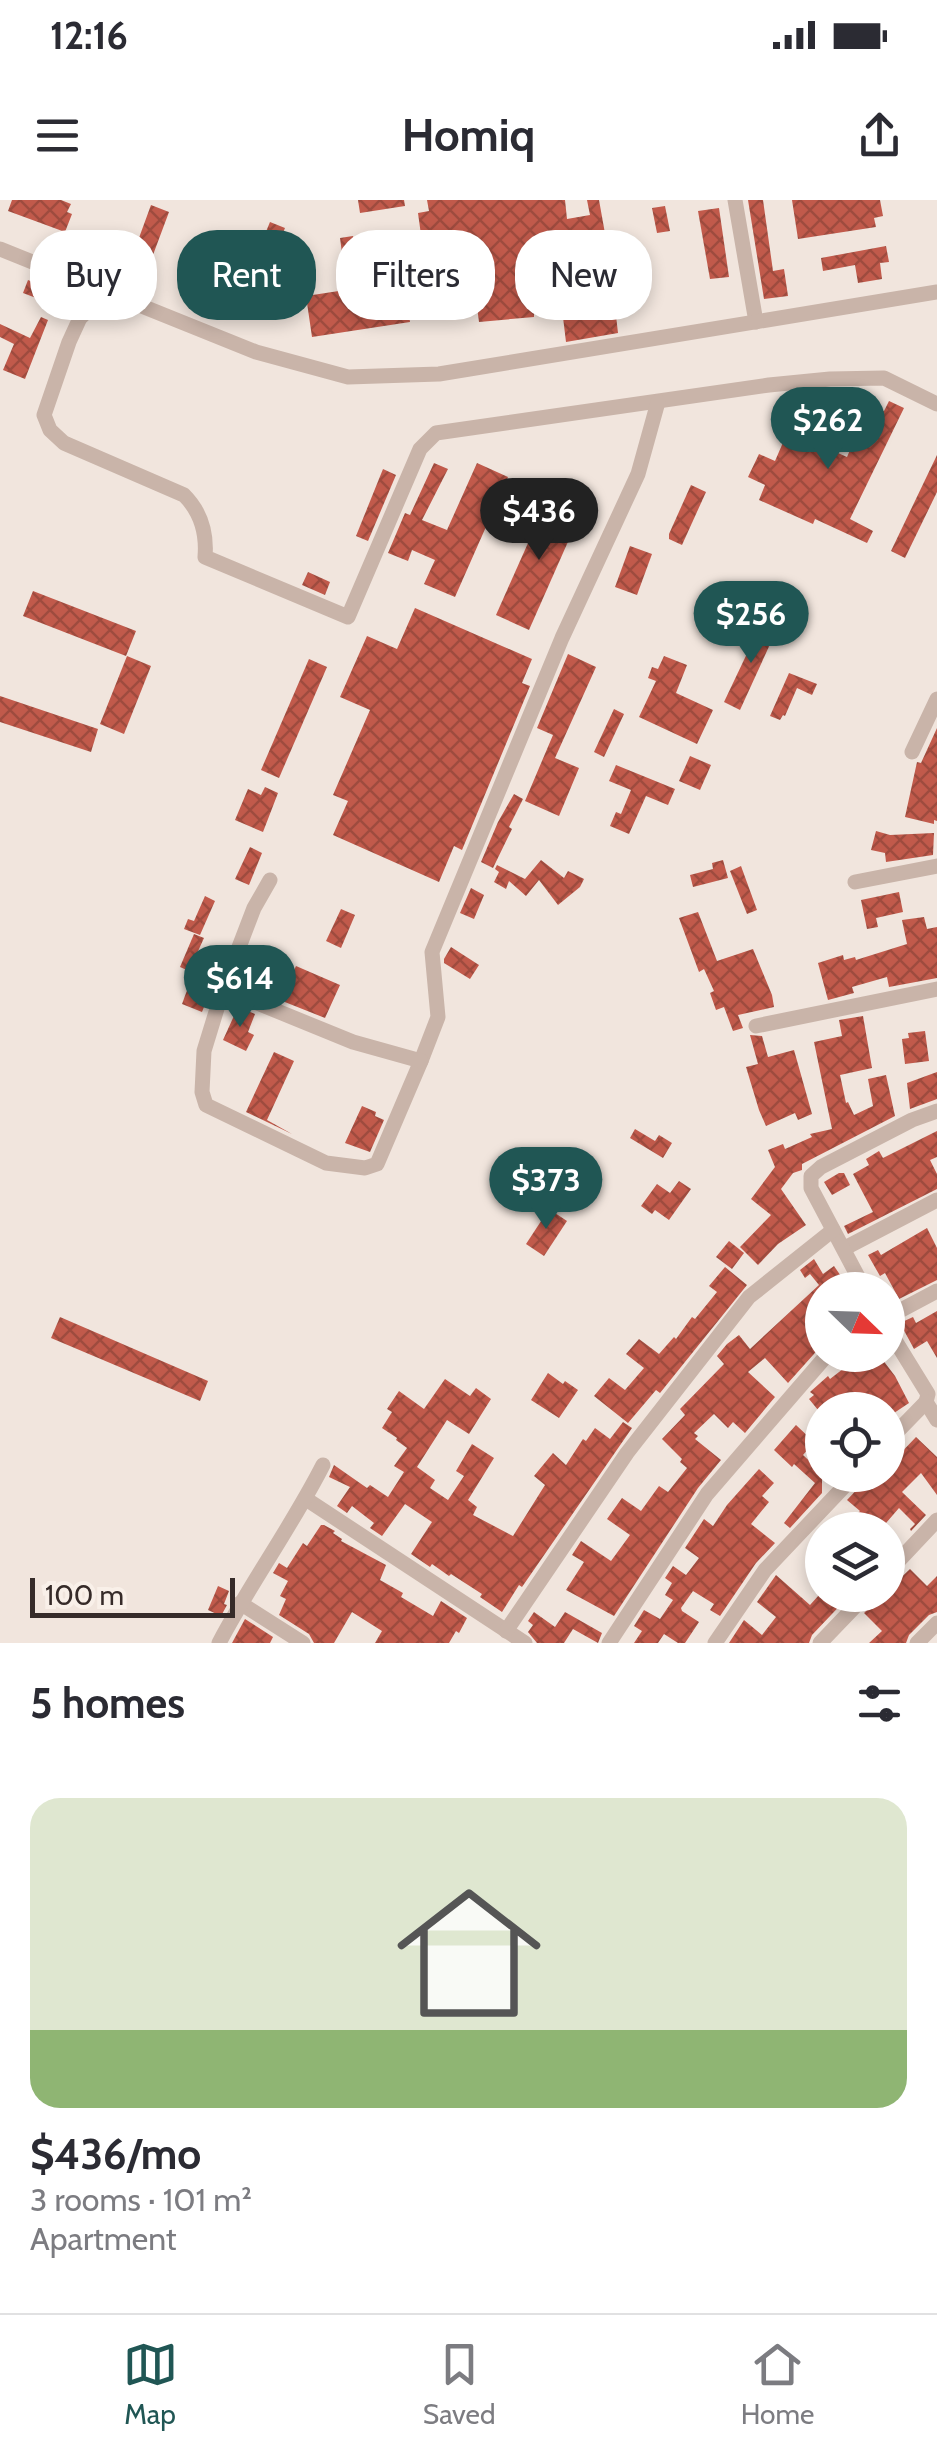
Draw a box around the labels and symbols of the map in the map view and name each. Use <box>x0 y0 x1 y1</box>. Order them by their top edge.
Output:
pin: $262 <box>769 387 887 472</box>
pin: $436 <box>480 478 598 563</box>
pin: $256 <box>692 581 810 666</box>
pin: $614 <box>181 945 299 1030</box>
pin: $373 <box>487 1147 605 1232</box>
north arrow <box>805 1272 905 1372</box>
scale bar <box>30 1573 235 1618</box>

